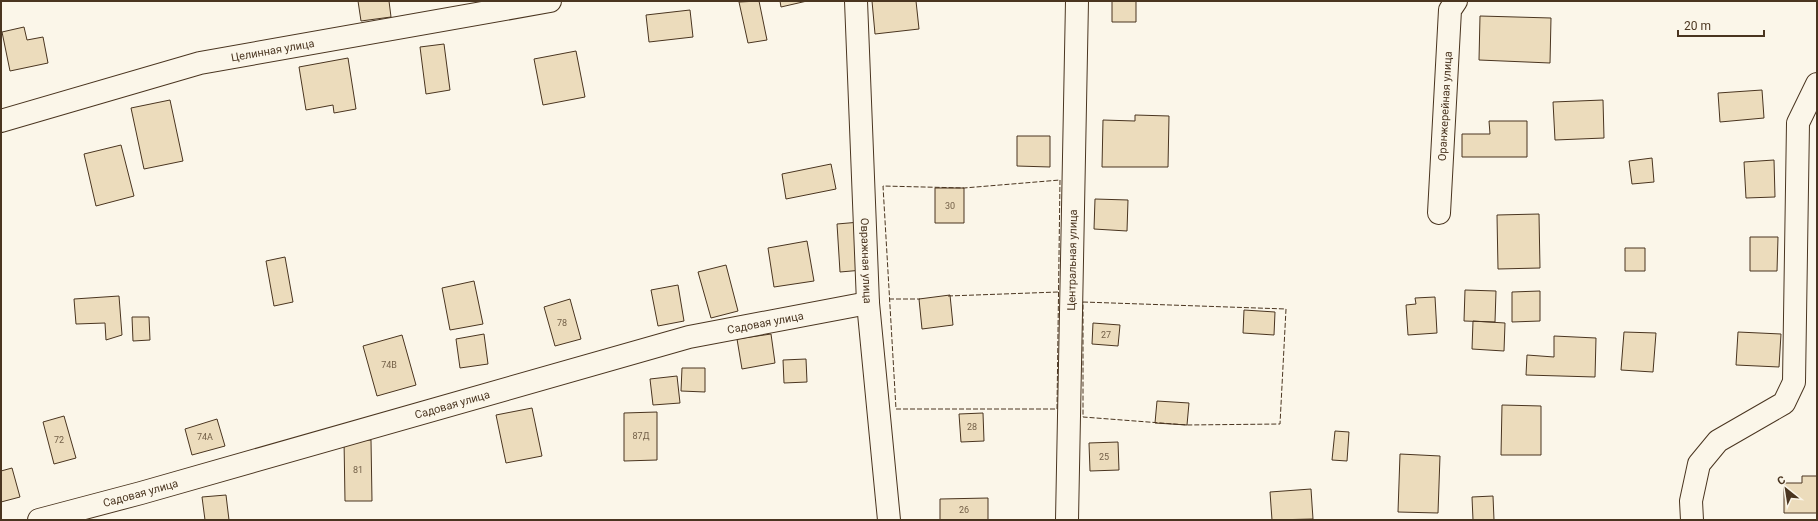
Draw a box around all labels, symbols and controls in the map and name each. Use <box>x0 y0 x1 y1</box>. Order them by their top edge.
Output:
scale bar <box>1678 12 1764 38</box>
text: 20 m <box>1684 19 1711 33</box>
street label: Целинная улица <box>230 36 315 64</box>
street label: Оранжерейная улица <box>1435 51 1454 161</box>
house number: 30 <box>945 201 955 211</box>
street label: Центральная улица <box>1065 209 1079 311</box>
street label: Овражная улица <box>858 218 875 304</box>
street label: Садовая улица <box>726 309 805 336</box>
house number: 78 <box>557 318 567 328</box>
house number: 27 <box>1101 330 1111 340</box>
house number: 74В <box>381 360 397 370</box>
street label: Садовая улица <box>413 388 491 421</box>
house number: 28 <box>967 422 977 432</box>
house number: 87Д <box>633 431 650 441</box>
house number: 74А <box>197 432 213 442</box>
house number: 72 <box>54 435 64 445</box>
house number: 25 <box>1099 452 1109 462</box>
house number: 81 <box>353 465 363 475</box>
north arrow <box>1766 469 1806 509</box>
text: С <box>1775 473 1788 488</box>
street label: Садовая улица <box>101 476 180 509</box>
house number: 26 <box>959 505 969 515</box>

